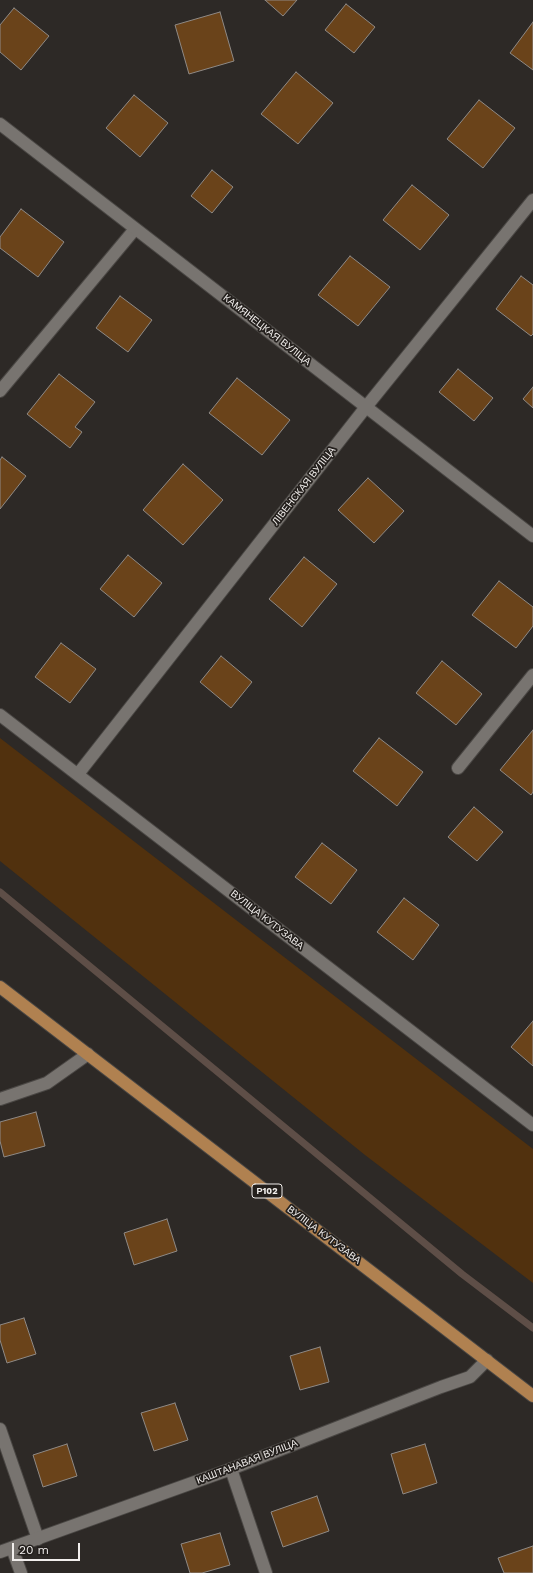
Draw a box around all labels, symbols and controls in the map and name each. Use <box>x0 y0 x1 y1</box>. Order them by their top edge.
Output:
street label: КАМЯНЕЦКАЯ ВУЛІЦА <box>221 292 313 368</box>
street label: ЛІВЕНСКАЯ ВУЛІЦА <box>270 444 338 528</box>
street label: ВУЛІЦА КУТУЗАВА <box>228 888 306 952</box>
road number: Р102 <box>252 1184 282 1198</box>
street label: ВУЛІЦА КУТУЗАВА <box>285 1203 363 1267</box>
street label: КАШТАНАВАЯ ВУЛІЦА <box>195 1437 299 1487</box>
scale bar <box>14 1535 82 1561</box>
text: 20 m <box>19 1543 49 1557</box>

